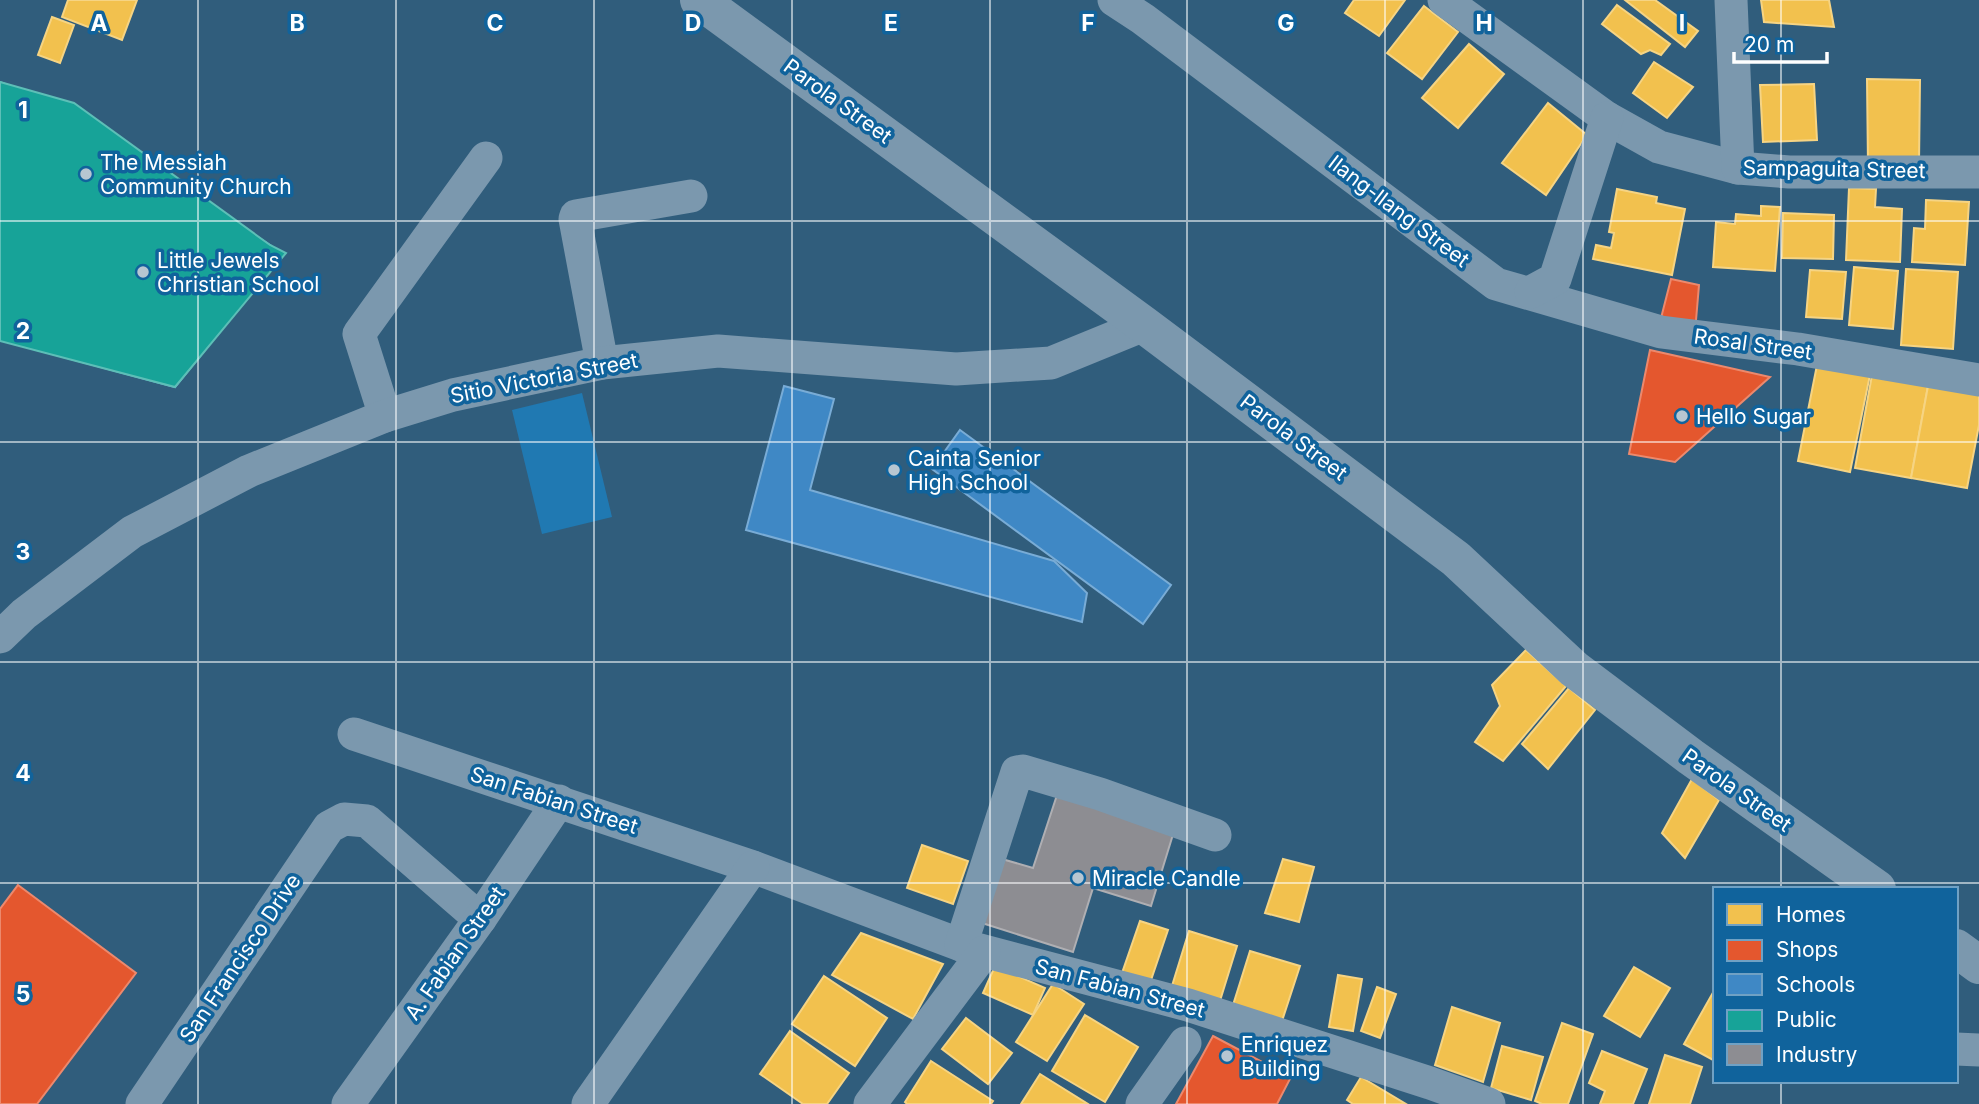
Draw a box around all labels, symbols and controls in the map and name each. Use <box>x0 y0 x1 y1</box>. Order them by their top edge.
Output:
text: A <box>90 9 108 37</box>
text: B <box>289 9 305 37</box>
text: C <box>486 9 504 37</box>
text: D <box>685 9 701 37</box>
text: E <box>884 9 898 37</box>
text: F <box>1081 9 1095 37</box>
text: G <box>1277 9 1295 37</box>
text: H <box>1475 9 1493 37</box>
text: I <box>1679 9 1685 37</box>
scale bar <box>1734 21 1827 65</box>
text: 20 m <box>1744 32 1794 57</box>
street label: Parola Street <box>779 53 897 149</box>
text: 1 <box>18 96 28 124</box>
place label: The Messiah Community Church <box>100 150 292 199</box>
street label: Ilang-llang Street <box>1324 150 1474 272</box>
street label: Sampaguita Street <box>1742 155 1926 183</box>
marker: The Messiah Community Church <box>78 166 94 182</box>
place label: Little Jewels Christian School <box>157 248 319 297</box>
marker: Little Jewels Christian School <box>135 264 151 280</box>
text: 2 <box>16 317 30 345</box>
street label: Rosal Street <box>1692 323 1814 365</box>
street label: Sitio Victoria Street <box>448 348 640 408</box>
street label: Parola Street <box>1236 389 1352 485</box>
place label: Hello Sugar <box>1696 404 1811 429</box>
marker: Hello Sugar <box>1674 408 1690 424</box>
place label: Cainta Senior High School <box>908 446 1041 495</box>
marker: Cainta Senior High School <box>886 462 902 478</box>
text: 3 <box>16 538 30 566</box>
street label: Parola Street <box>1678 743 1796 837</box>
text: 4 <box>15 759 31 787</box>
street label: San Fabian Street <box>467 761 641 839</box>
place label: Miracle Candle <box>1092 866 1241 891</box>
street label: San Francisco Drive <box>174 869 306 1047</box>
marker: Miracle Candle <box>1070 870 1086 886</box>
street label: A. Fabian Street <box>400 881 510 1025</box>
legend <box>1713 887 1958 1083</box>
text: Homes <box>1776 902 1846 927</box>
text: Shops <box>1776 937 1838 962</box>
street label: San Fabian Street <box>1032 953 1208 1023</box>
text: Schools <box>1776 972 1855 997</box>
text: 5 <box>16 980 30 1008</box>
text: Public <box>1776 1007 1837 1032</box>
place label: Enriquez Building <box>1241 1032 1328 1081</box>
text: Industry <box>1776 1042 1858 1067</box>
marker: Enriquez Building <box>1219 1048 1235 1064</box>

